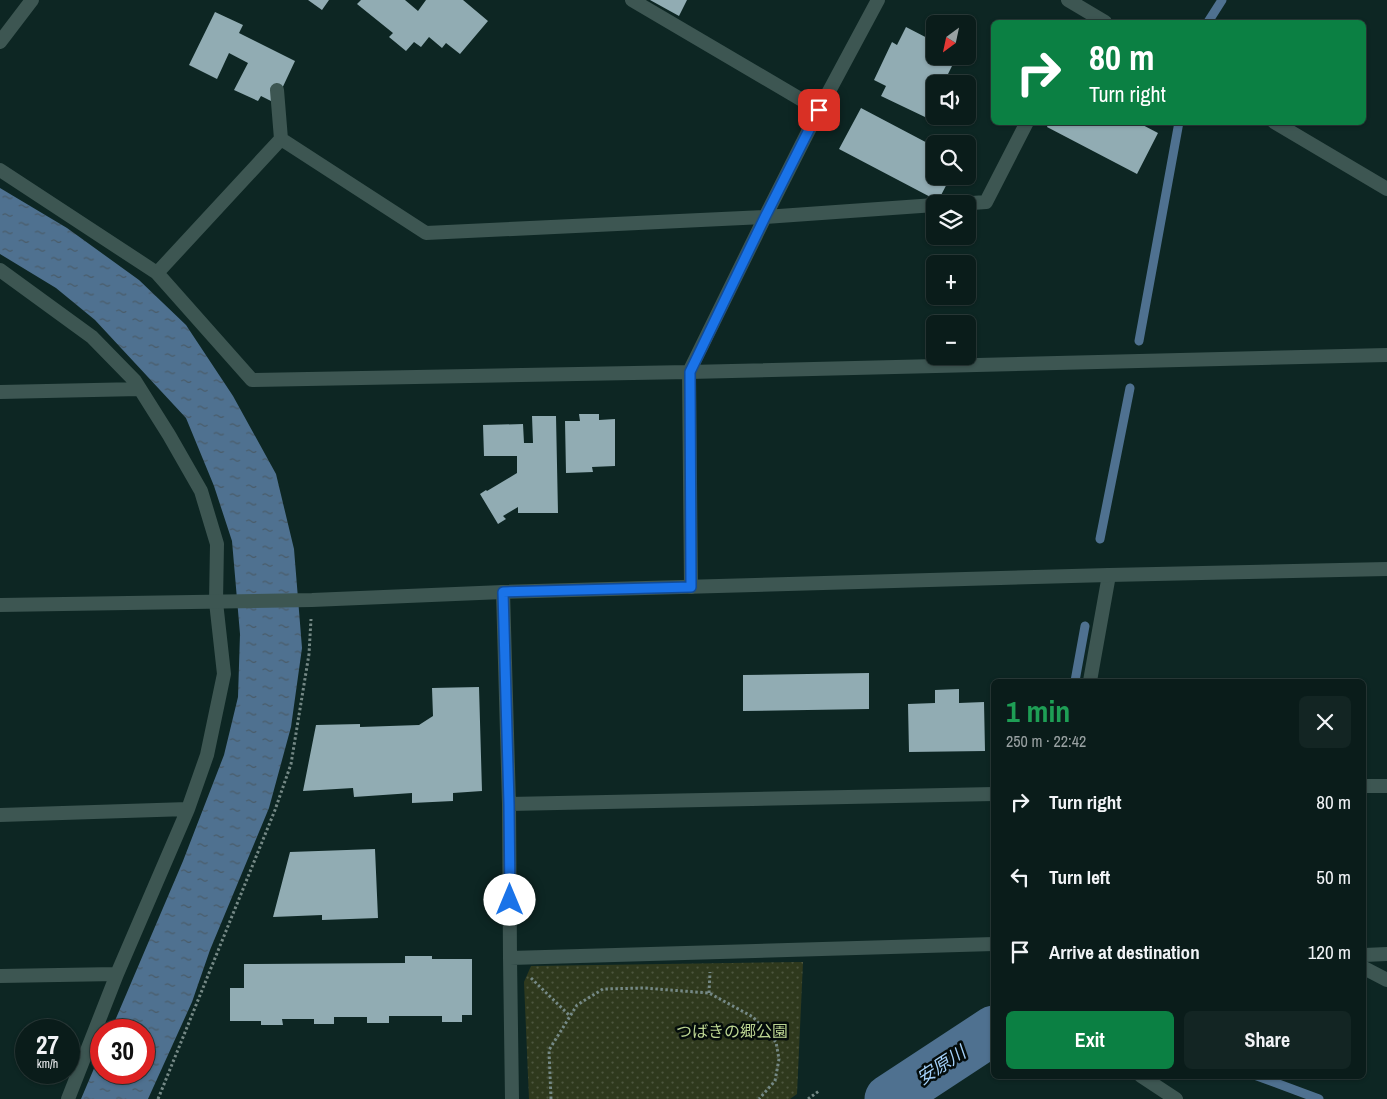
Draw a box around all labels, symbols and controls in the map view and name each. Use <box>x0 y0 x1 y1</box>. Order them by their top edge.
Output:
north arrow <box>926 15 976 65</box>
map controls <box>926 15 976 365</box>
text: 80 m <box>1089 34 1154 81</box>
icon: right <box>1006 40 1071 105</box>
button: sound <box>926 75 976 125</box>
text: Turn right <box>1089 79 1166 109</box>
pin <box>798 89 840 131</box>
icon: arrive <box>805 96 833 124</box>
button: search <box>926 135 976 185</box>
button: layers <box>926 195 976 245</box>
button: + <box>926 255 976 305</box>
button: − <box>926 315 976 365</box>
text: 1 min <box>1006 691 1070 731</box>
button: close <box>1299 696 1351 748</box>
text: 250 m · 22:42 <box>1006 730 1086 752</box>
icon: right <box>1006 788 1034 816</box>
text: Turn right <box>1049 789 1121 815</box>
text: 80 m <box>1316 789 1351 815</box>
icon: left <box>1006 863 1034 891</box>
text: Turn left <box>1049 864 1110 890</box>
text: 50 m <box>1316 864 1351 890</box>
position arrow <box>483 873 535 925</box>
icon: arrive <box>1006 938 1034 966</box>
text: Arrive at destination <box>1049 939 1200 965</box>
text: 120 m <box>1308 939 1351 965</box>
button: Exit <box>1006 1011 1174 1069</box>
button: Share <box>1184 1011 1351 1069</box>
speed limit sign: 30 <box>90 1019 155 1084</box>
park label: つばきの郷公園 <box>676 1020 788 1042</box>
text: 27 <box>36 1028 59 1062</box>
water label: 安原川 <box>912 1039 972 1090</box>
text: km/h <box>37 1056 58 1072</box>

